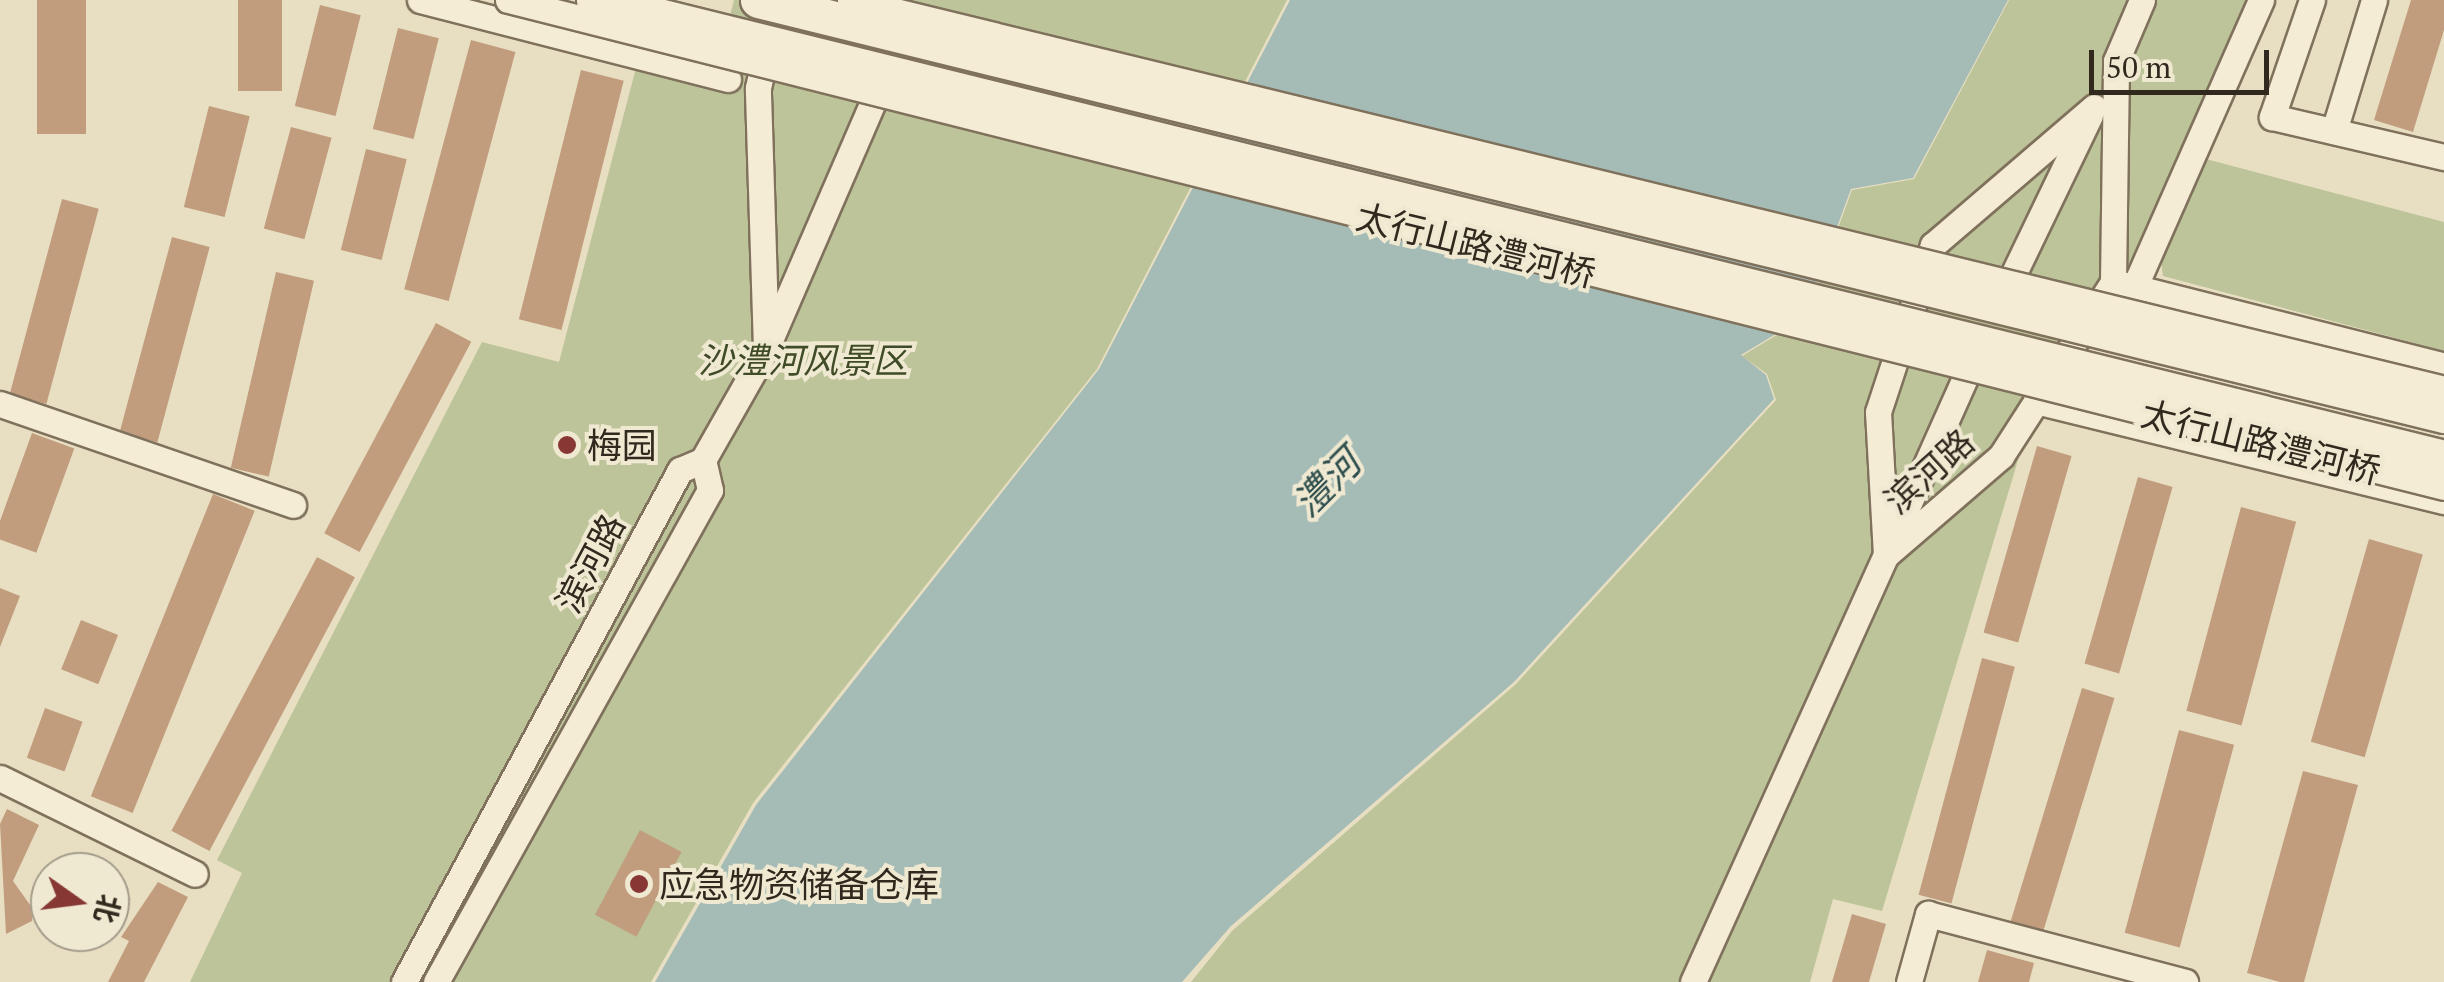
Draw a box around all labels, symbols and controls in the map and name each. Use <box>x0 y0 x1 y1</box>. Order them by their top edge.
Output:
scale bar <box>2094 30 2274 92</box>
text: 50 m <box>2106 47 2171 87</box>
street label: 太行山路澧河桥 <box>1352 195 1600 295</box>
park label: 沙澧河风景区 <box>698 339 908 381</box>
street label: 太行山路澧河桥 <box>2137 392 2385 492</box>
street label: 滨河路 <box>1876 420 1982 522</box>
place label: 梅园 <box>587 424 657 466</box>
marker: 梅园 <box>556 434 578 456</box>
water label: 澧河 <box>1284 440 1370 526</box>
street label: 滨河路 <box>547 507 633 619</box>
north arrow <box>30 852 130 952</box>
place label: 应急物资储备仓库 <box>659 863 939 905</box>
marker: 应急物资储备仓库 <box>628 873 650 895</box>
text: 北 <box>86 891 129 927</box>

